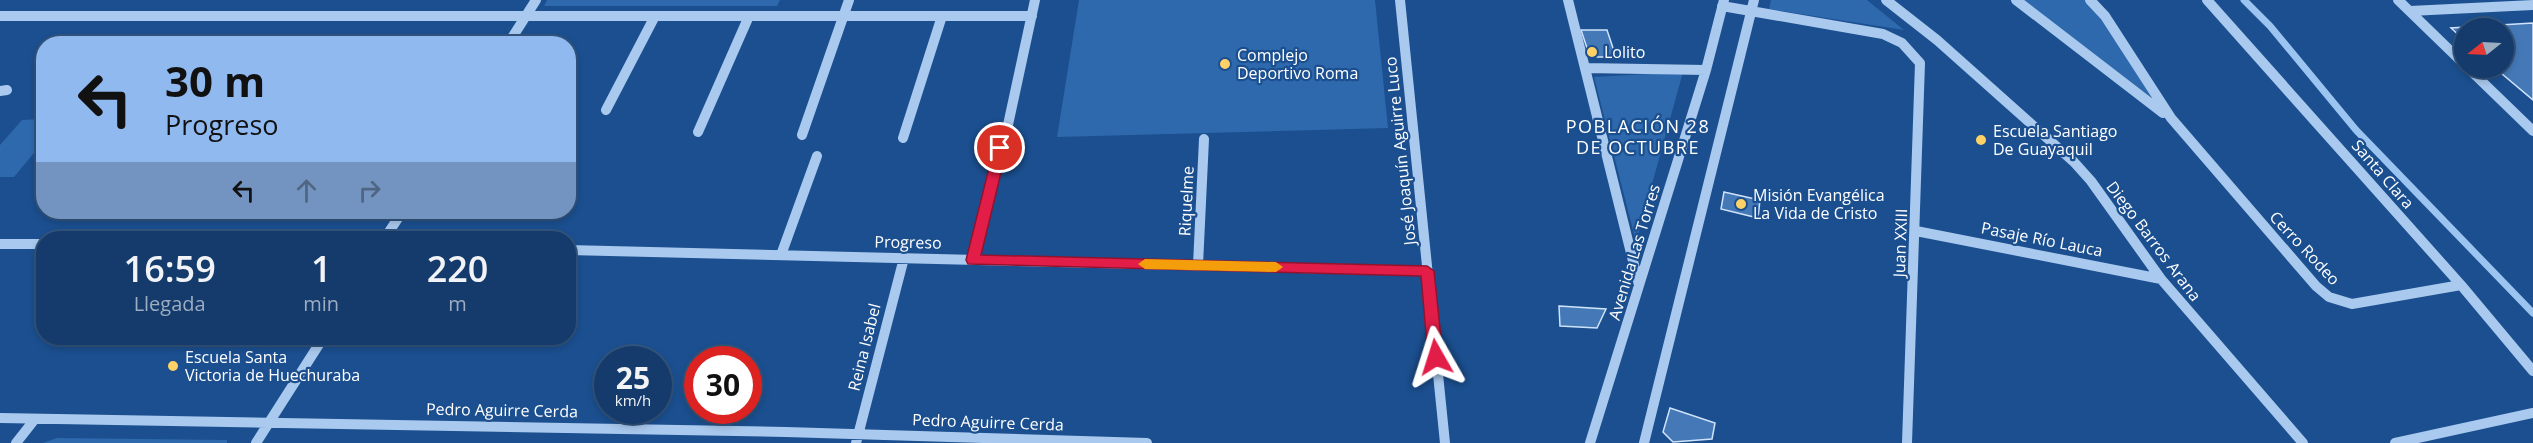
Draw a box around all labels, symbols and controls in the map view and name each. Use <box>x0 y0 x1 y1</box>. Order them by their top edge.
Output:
north arrow <box>2454 18 2514 78</box>
map controls <box>2454 18 2514 78</box>
place label: Lolito <box>1604 41 1645 63</box>
place label: Complejo Deportivo Roma <box>1237 44 1358 84</box>
marker: Lolito <box>1585 45 1599 59</box>
text: 30 m <box>165 52 265 109</box>
street label: José Joaquín Aguirre Luco <box>1379 56 1421 248</box>
marker: Complejo Deportivo Roma <box>1218 57 1232 71</box>
icon: left <box>66 60 144 138</box>
text: Progreso <box>165 106 278 143</box>
district label: POBLACIÓN 28 DE OCTUBRE <box>1566 114 1710 159</box>
place label: Escuela Santiago De Guayaquil <box>1993 120 2117 160</box>
pin <box>974 122 1025 173</box>
icon: arrive <box>983 131 1016 164</box>
marker: Escuela Santiago De Guayaquil <box>1974 133 1988 147</box>
street label: Santa Clara <box>2347 135 2419 213</box>
street label: Riquelme <box>1173 165 1199 237</box>
icon: left <box>227 174 260 207</box>
icon: ahead <box>290 174 323 207</box>
icon: right <box>353 174 386 207</box>
street label: Diego Barros Arana <box>2102 176 2206 306</box>
street label: Avenida Las Torres <box>1603 181 1665 323</box>
place label: Misión Evangélica La Vida de Cristo <box>1753 184 1885 224</box>
marker: Misión Evangélica La Vida de Cristo <box>1734 197 1748 211</box>
street label: Cerro Rodeo <box>2265 206 2345 290</box>
street label: Juan XXIII <box>1888 208 1912 280</box>
street label: Pasaje Río Lauca <box>1979 216 2105 262</box>
street label: Progreso <box>874 230 942 254</box>
text: 16:59 <box>124 244 216 293</box>
text: 1 <box>311 244 332 293</box>
text: 220 <box>427 244 488 293</box>
text: Llegada <box>134 290 206 317</box>
text: min <box>303 290 339 317</box>
text: m <box>448 290 467 317</box>
street label: Reina Isabel <box>842 301 886 393</box>
position arrow <box>1404 325 1468 389</box>
place label: Escuela Santa Victoria de Huechuraba <box>185 346 360 386</box>
speed limit sign: 30 <box>684 346 762 424</box>
text: 25 <box>616 357 650 398</box>
marker: Escuela Santa Victoria de Huechuraba <box>166 359 180 373</box>
text: km/h <box>615 390 651 410</box>
street label: Pedro Aguirre Cerda <box>426 398 578 422</box>
street label: Pedro Aguirre Cerda <box>912 408 1064 436</box>

